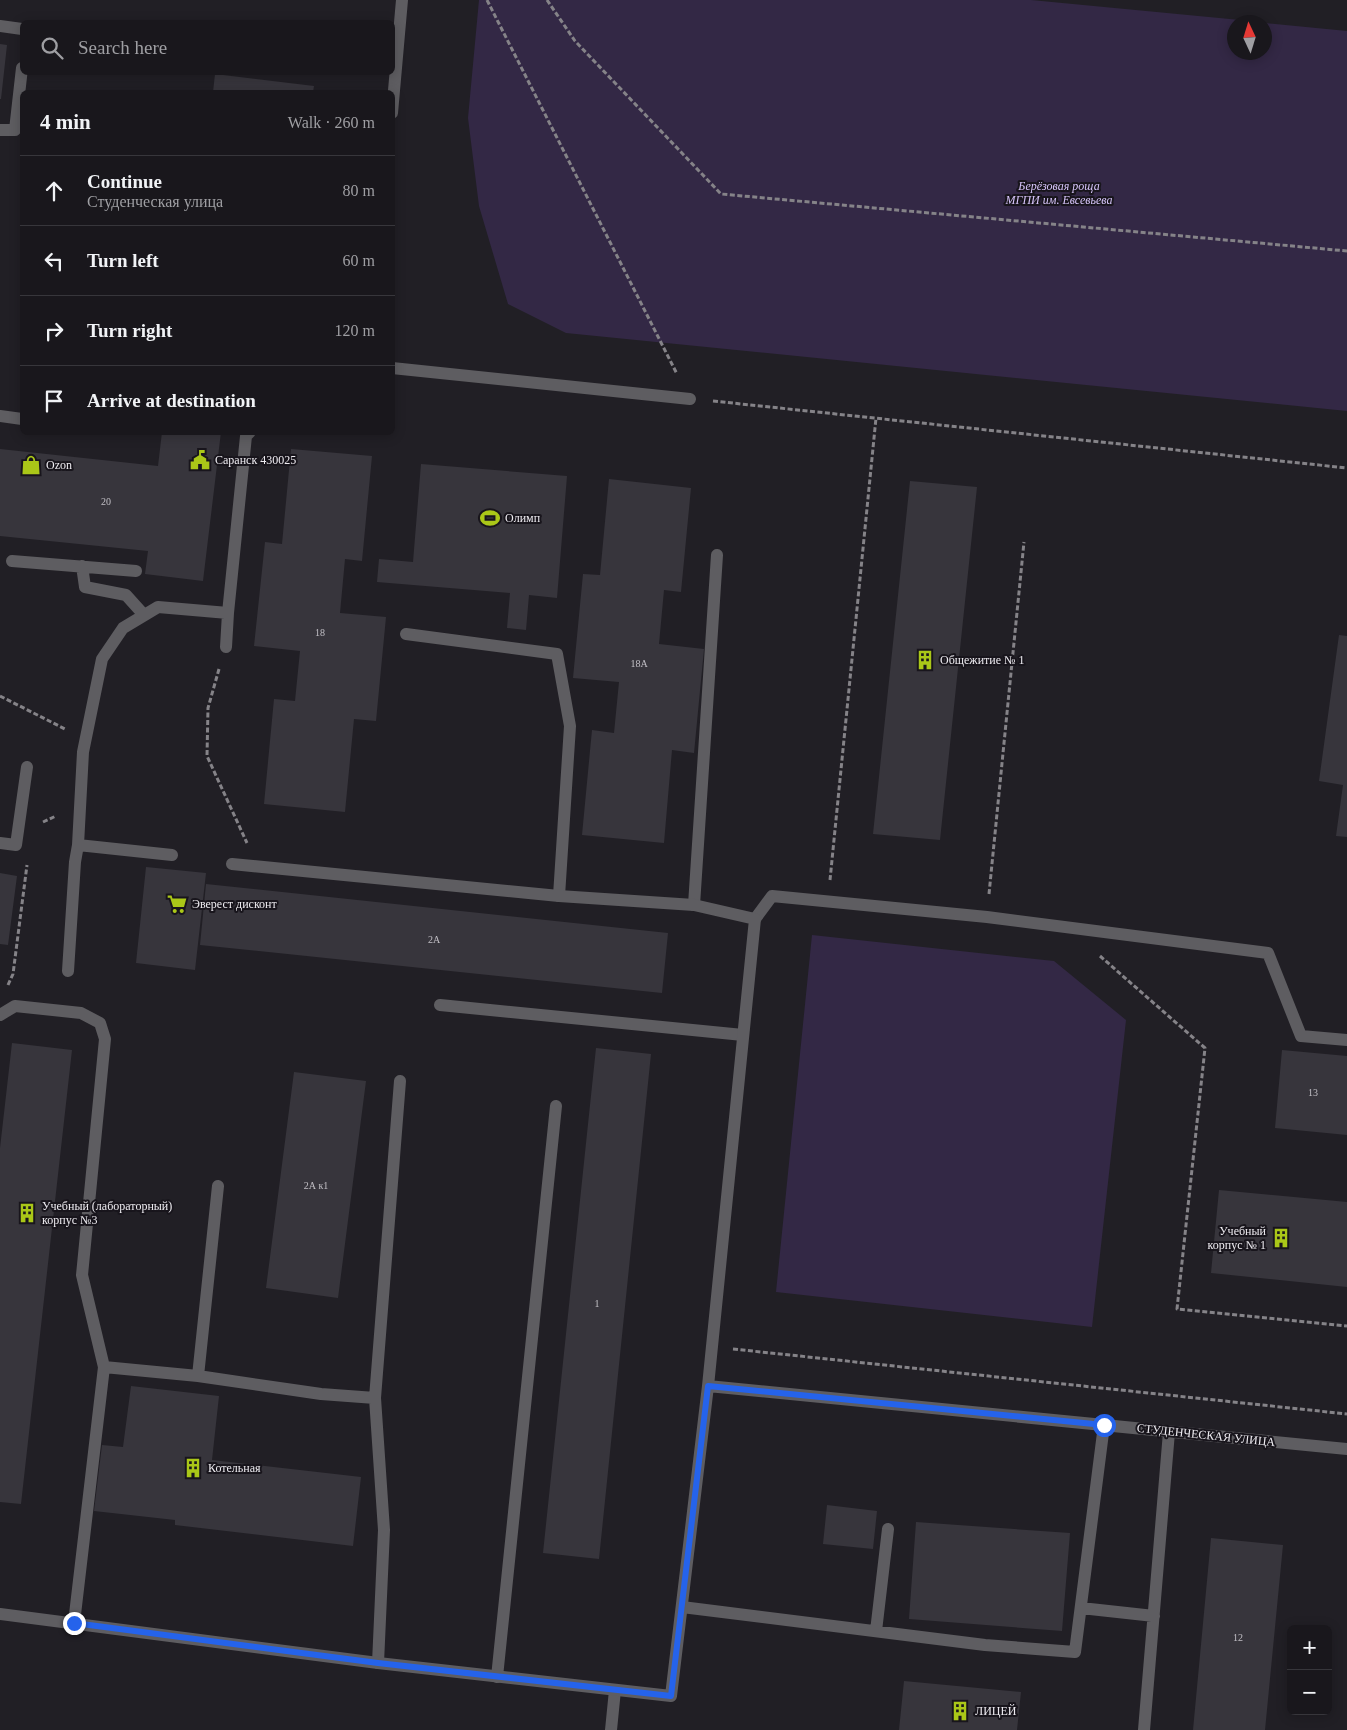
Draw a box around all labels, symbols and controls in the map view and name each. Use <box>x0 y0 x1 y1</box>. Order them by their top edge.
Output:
north arrow <box>1227 15 1272 60</box>
search box <box>20 20 395 75</box>
icon: search <box>38 34 66 62</box>
text: Search here <box>78 37 167 58</box>
text: 4 min <box>40 110 91 134</box>
text: Walk · 260 m <box>288 114 375 131</box>
text: Continue <box>87 171 162 192</box>
icon: ahead <box>40 177 68 205</box>
park label: Берёзовая роща МГПИ им. Евсевьева <box>1005 179 1112 207</box>
text: 80 m <box>343 182 375 199</box>
text: Студенческая улица <box>87 193 223 210</box>
icon: left <box>40 247 68 275</box>
text: Turn left <box>87 250 159 271</box>
text: 60 m <box>343 252 375 269</box>
icon: right <box>40 317 68 345</box>
text: Turn right <box>87 320 172 341</box>
text: 120 m <box>335 322 375 339</box>
icon: arrive <box>40 387 68 415</box>
text: Arrive at destination <box>87 390 256 411</box>
public building icon: Саранск 430025 <box>189 449 211 471</box>
place label: Саранск 430025 <box>215 453 296 467</box>
shop icon: Ozon <box>20 454 42 476</box>
place label: Ozon <box>46 458 72 472</box>
house number: 20 <box>101 496 111 507</box>
sports icon: Олимп <box>479 507 501 529</box>
place label: Олимп <box>505 511 541 525</box>
house number: 18 <box>315 627 325 638</box>
building icon: Общежитие № 1 <box>914 649 936 671</box>
place label: Общежитие № 1 <box>940 653 1025 667</box>
house number: 18А <box>630 658 648 669</box>
supermarket icon: Эверест дисконт <box>166 893 188 915</box>
place label: Эверест дисконт <box>192 897 278 911</box>
house number: 2А <box>428 934 441 945</box>
house number: 13 <box>1308 1087 1318 1098</box>
house number: 2А к1 <box>304 1180 328 1191</box>
place label: Учебный (лабораторный) корпус №3 <box>42 1199 172 1227</box>
building icon: Учебный (лабораторный) корпус №3 <box>16 1202 38 1224</box>
place label: Учебный корпус № 1 <box>1208 1224 1267 1252</box>
building icon: Учебный корпус № 1 <box>1270 1227 1292 1249</box>
house number: 1 <box>595 1298 600 1309</box>
route start <box>1093 1414 1116 1437</box>
street label: СТУДЕНЧЕСКАЯ УЛИЦА <box>1136 1421 1276 1449</box>
building icon: Котельная <box>182 1457 204 1479</box>
place label: Котельная <box>208 1461 261 1475</box>
route end <box>63 1612 86 1635</box>
map controls <box>1287 1625 1332 1715</box>
button: + <box>1287 1625 1332 1670</box>
house number: 12 <box>1233 1632 1243 1643</box>
button: − <box>1287 1670 1332 1715</box>
building icon: ЛИЦЕЙ <box>949 1700 971 1722</box>
place label: ЛИЦЕЙ <box>975 1704 1017 1718</box>

